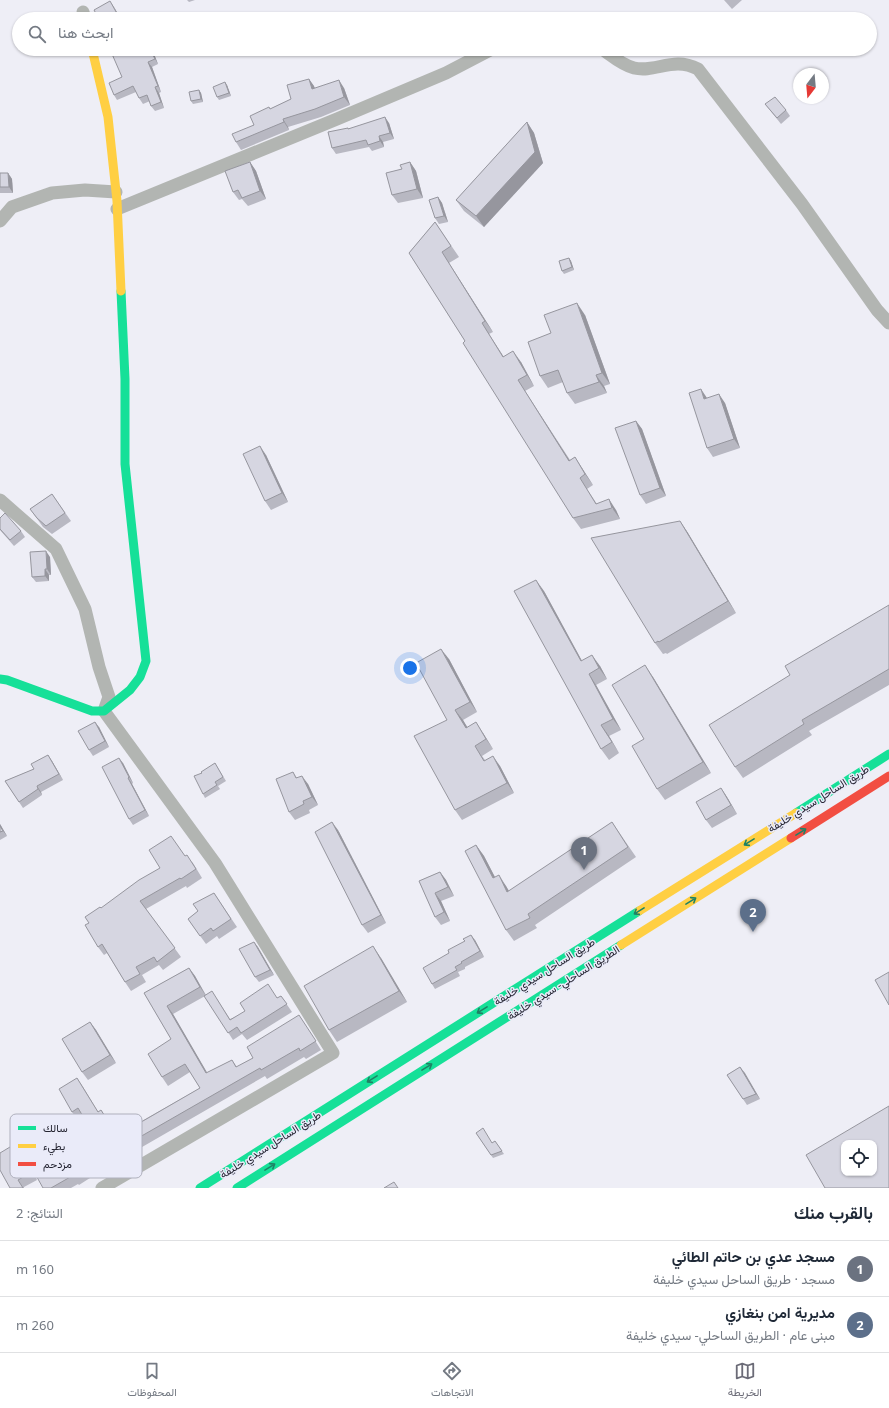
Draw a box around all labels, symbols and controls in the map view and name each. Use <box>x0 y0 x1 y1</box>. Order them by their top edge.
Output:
search box <box>12 12 877 56</box>
text: ابحث هنا <box>58 22 113 42</box>
icon: search <box>26 23 48 45</box>
north arrow <box>793 68 829 104</box>
your location <box>400 658 420 678</box>
street label: طريق الساحل سيدي خليفة <box>764 761 873 838</box>
one-way arrow <box>795 827 807 835</box>
pin: 1 <box>571 837 597 870</box>
one-way arrow <box>743 838 755 846</box>
one-way arrow <box>685 897 696 905</box>
pin: 2 <box>740 899 766 932</box>
one-way arrow <box>634 907 645 915</box>
street label: طريق الساحل سيدي خليفة <box>490 934 599 1011</box>
street label: الطريق الساحلي- سيدي خليفة <box>504 941 624 1025</box>
one-way arrow <box>477 1006 488 1014</box>
one-way arrow <box>421 1063 432 1071</box>
one-way arrow <box>366 1076 378 1084</box>
street label: طريق الساحل سيدي خليفة <box>216 1107 325 1184</box>
legend <box>10 1114 142 1178</box>
text: سالك <box>43 1120 68 1135</box>
text: بطيء <box>43 1138 65 1156</box>
map controls <box>841 1140 877 1176</box>
button: locate <box>841 1140 877 1176</box>
text: مزدحم <box>43 1156 72 1172</box>
one-way arrow <box>264 1163 275 1171</box>
text: بالقرب منك <box>794 1201 873 1224</box>
text: النتائج: 2 <box>16 1204 63 1222</box>
text: مسجد عدي بن حاتم الطائي <box>672 1246 835 1266</box>
text: 160 m <box>16 1260 54 1278</box>
text: 1 <box>856 1260 864 1278</box>
text: مسجد · طريق الساحل سيدي خليفة <box>653 1270 835 1288</box>
text: مديرية امن بنغازي <box>725 1302 835 1322</box>
text: 260 m <box>16 1316 54 1334</box>
text: 2 <box>856 1316 864 1334</box>
text: مبنى عام · الطريق الساحلي- سيدي خليفة <box>626 1326 835 1344</box>
tab: المحفوظات <box>127 1360 177 1402</box>
tab: الاتجاهات <box>431 1360 474 1402</box>
tab: الخريطة <box>728 1360 762 1402</box>

